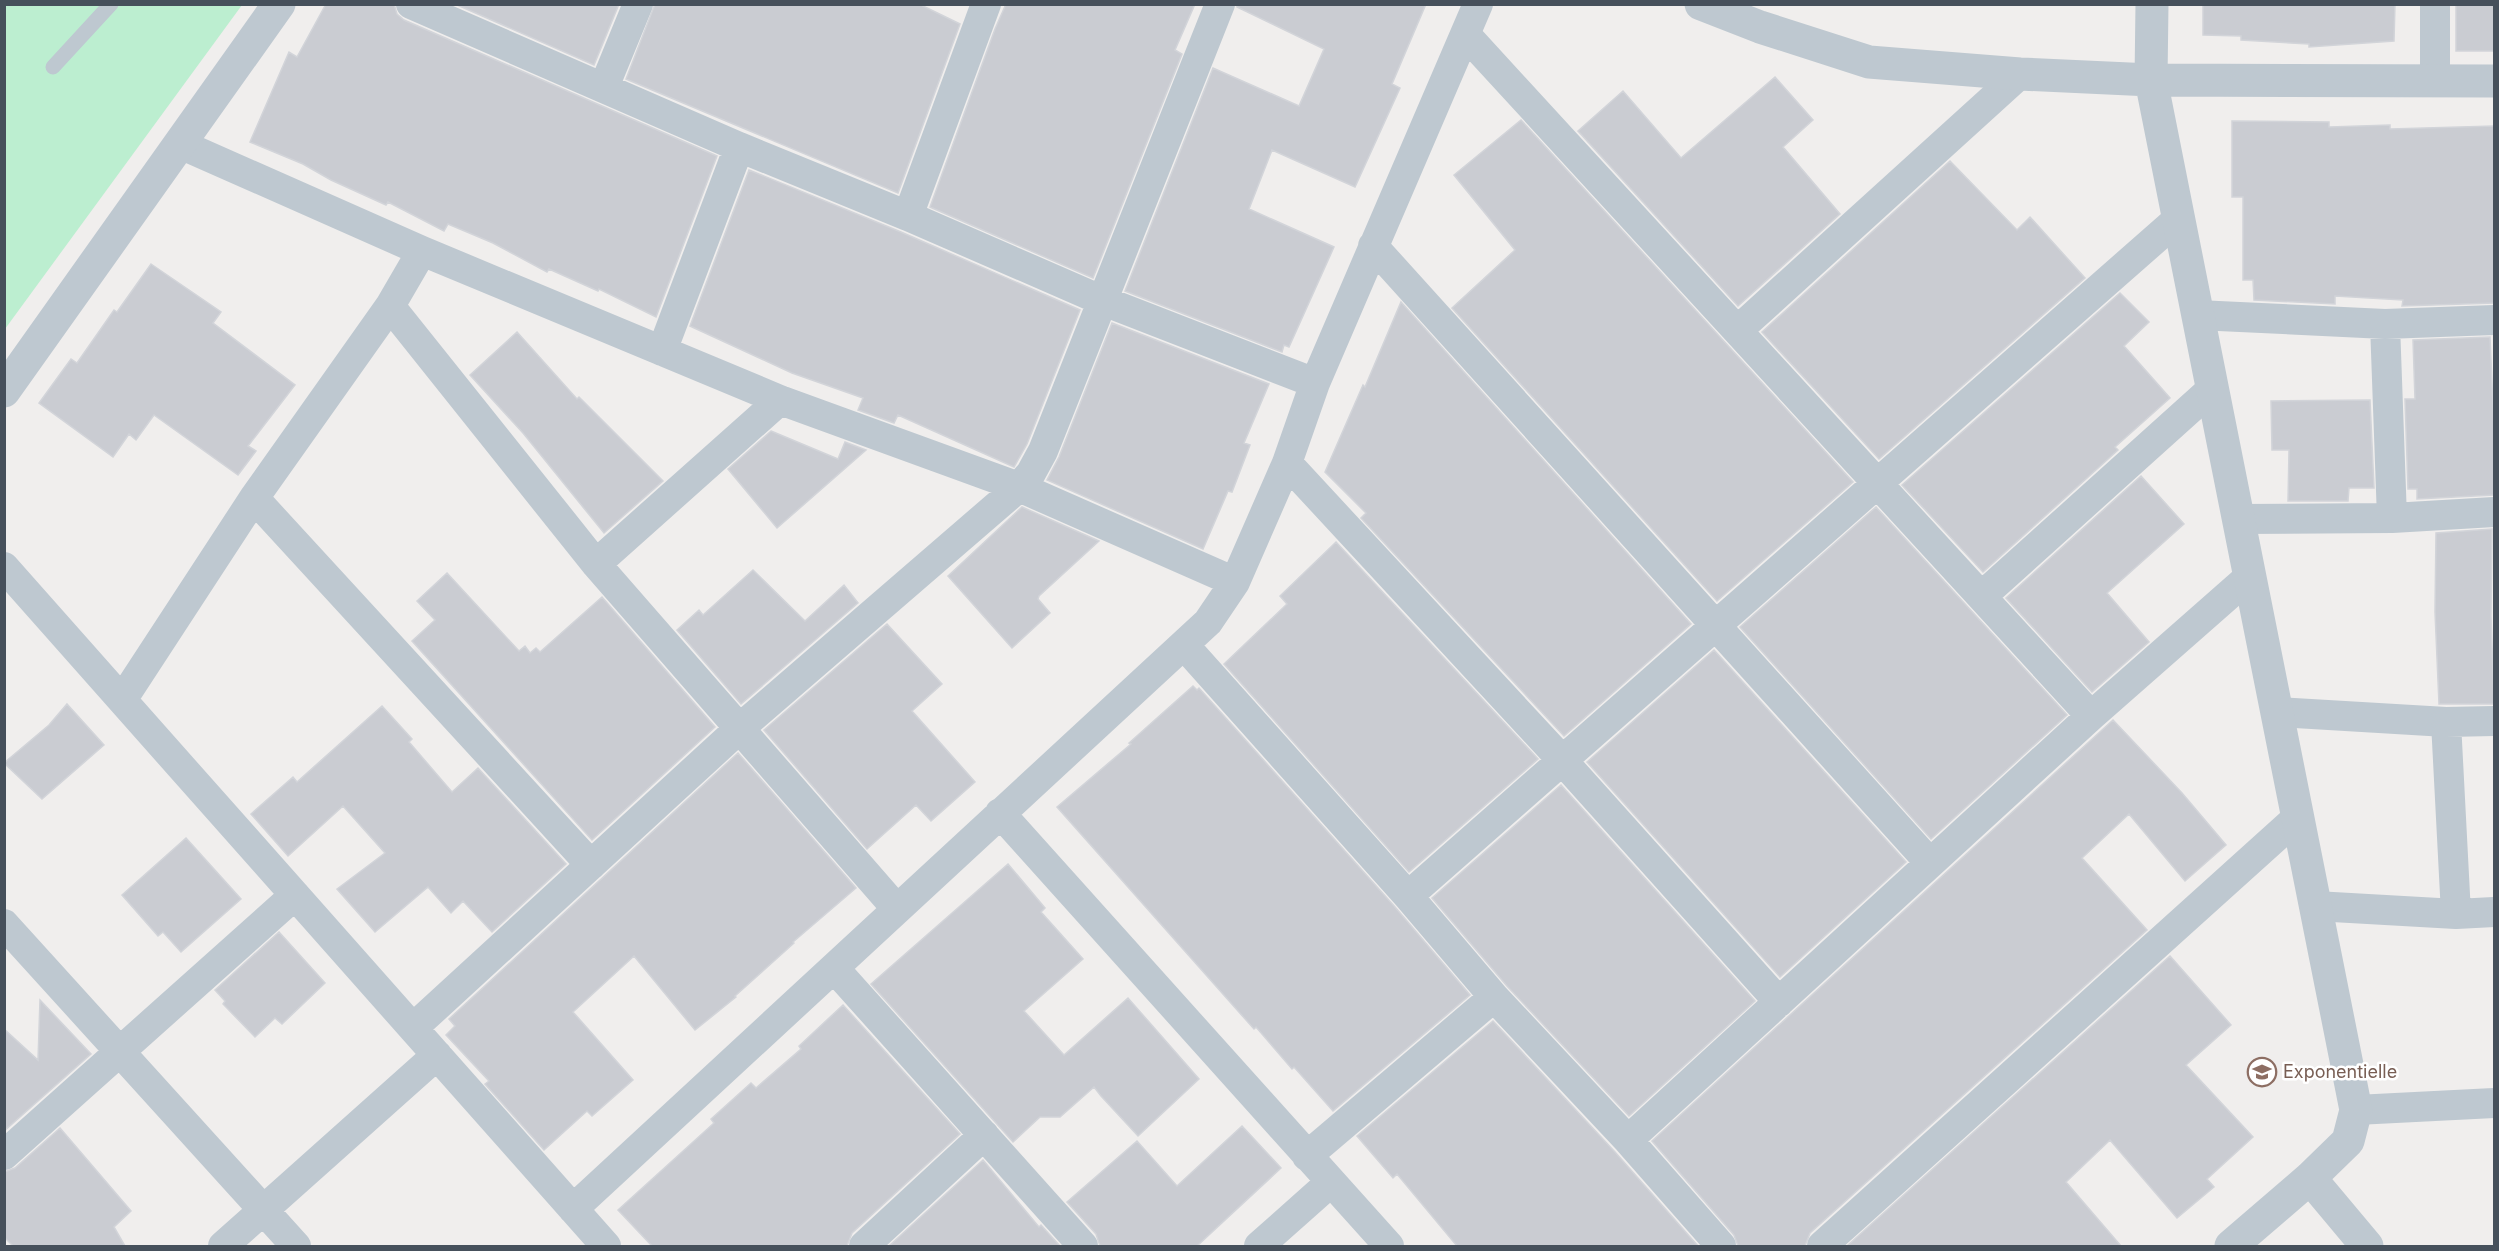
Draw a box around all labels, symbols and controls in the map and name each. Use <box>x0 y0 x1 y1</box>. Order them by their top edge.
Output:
school or university icon: Exponentielle <box>2246 1056 2278 1088</box>
place label: Exponentielle <box>2283 1061 2397 1082</box>

